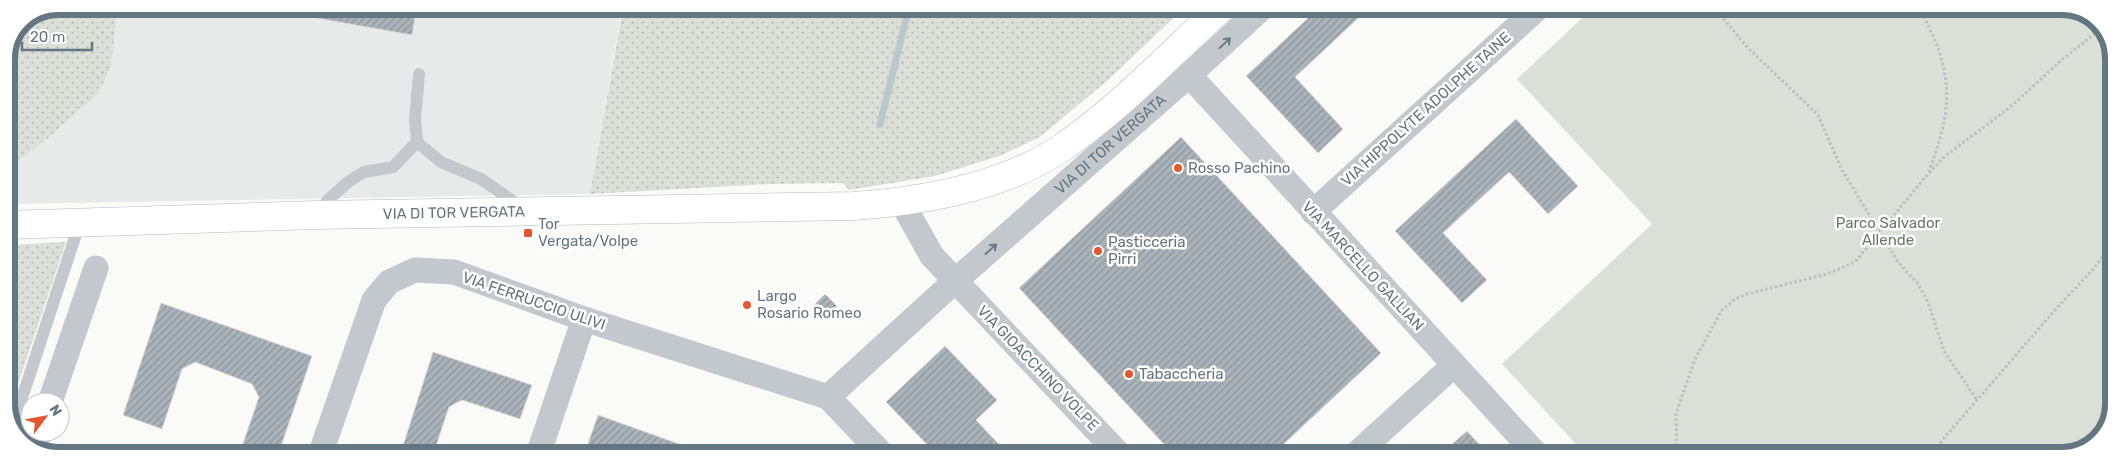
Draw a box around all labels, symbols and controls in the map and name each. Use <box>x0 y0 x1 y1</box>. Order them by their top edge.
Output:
scale bar <box>22 20 92 52</box>
text: 20 m <box>30 28 65 46</box>
street label: VIA HIPPOLYTE ADOLPHE TAINE <box>1337 28 1515 190</box>
one-way arrow <box>1218 37 1231 48</box>
street label: VIA DI TOR VERGATA <box>1051 91 1170 198</box>
place label: Rosso Pachino <box>1188 159 1290 177</box>
marker: Rosso Pachino <box>1172 162 1184 174</box>
street label: VIA MARCELLO GALLIAN <box>1298 198 1428 334</box>
street label: VIA DI TOR VERGATA <box>383 203 525 223</box>
park label: Parco Salvador Allende <box>1836 214 1941 249</box>
place label: Tor Vergata/Volpe <box>538 215 638 250</box>
marker: Tor Vergata/Volpe <box>522 227 534 239</box>
place label: Pasticceria Pirri <box>1108 233 1185 268</box>
one-way arrow <box>985 243 998 255</box>
marker: Pasticceria Pirri <box>1092 245 1104 257</box>
street label: VIA FERRUCCIO ULIVI <box>460 268 608 334</box>
place label: Largo Rosario Romeo <box>757 287 862 322</box>
marker: Largo Rosario Romeo <box>741 299 753 311</box>
street label: VIA GIOACCHINO VOLPE <box>974 302 1102 434</box>
place label: Tabaccheria <box>1139 365 1224 383</box>
marker: Tabaccheria <box>1123 368 1135 380</box>
north arrow <box>20 392 70 442</box>
text: N <box>46 402 65 419</box>

